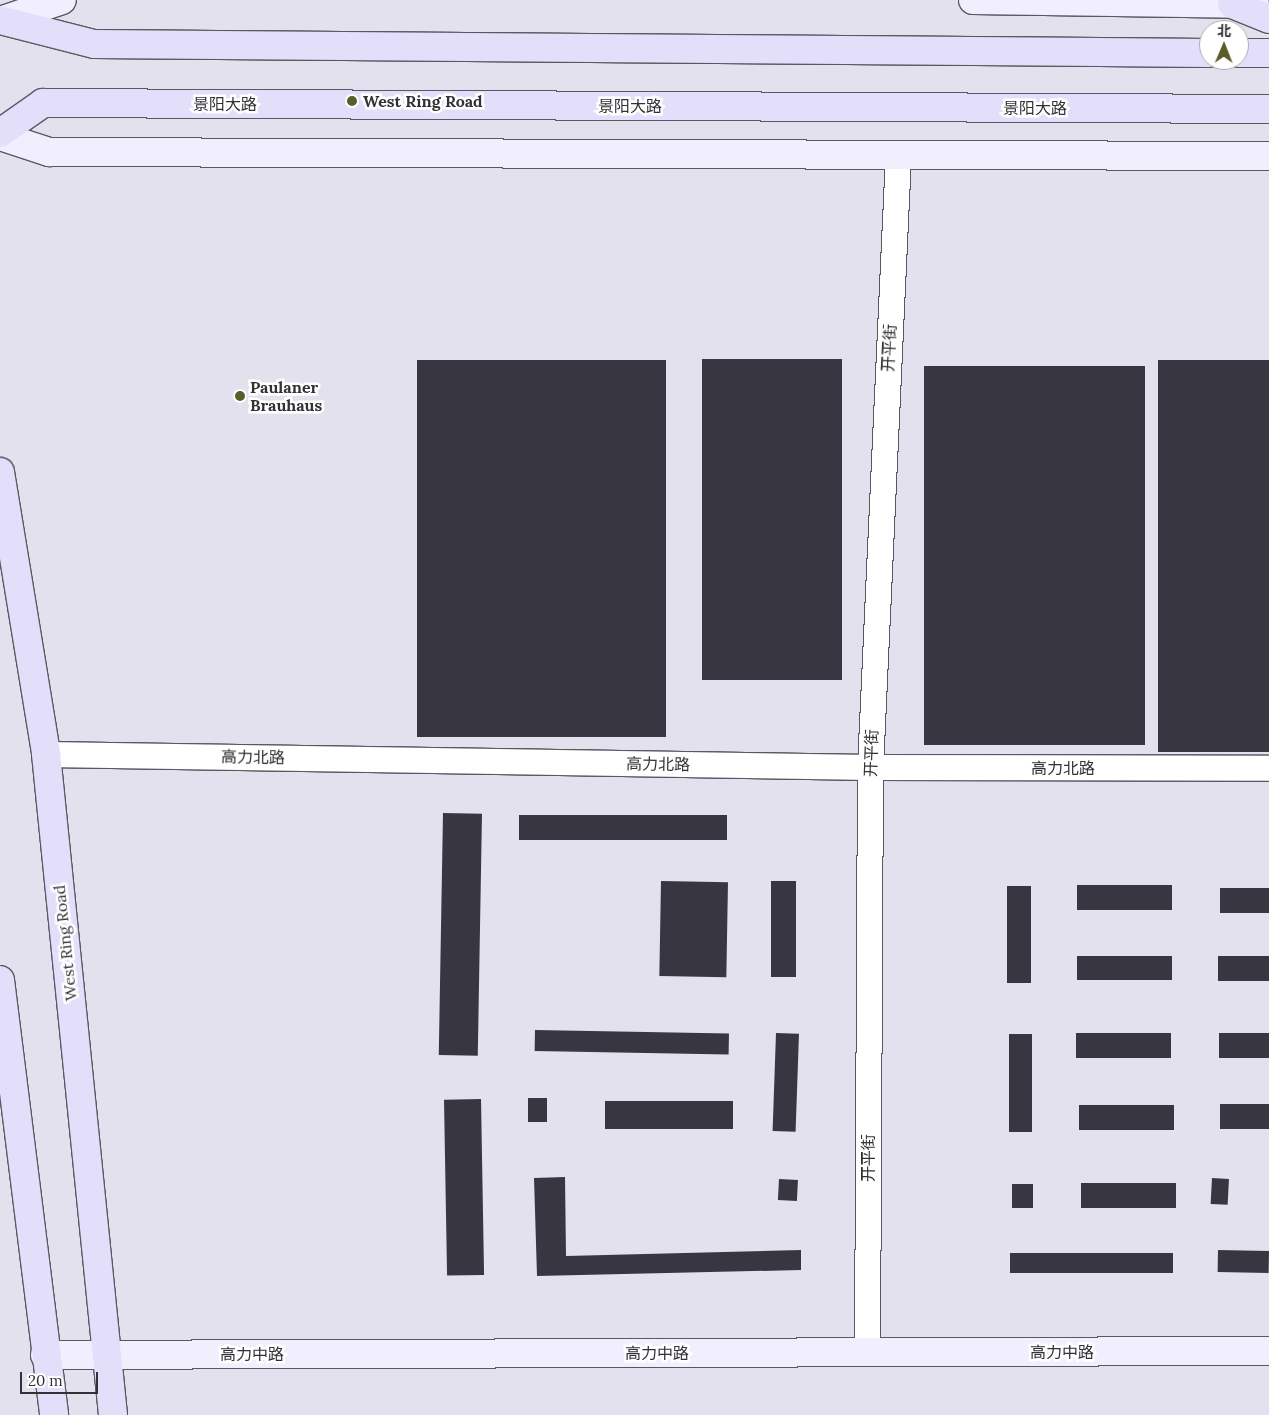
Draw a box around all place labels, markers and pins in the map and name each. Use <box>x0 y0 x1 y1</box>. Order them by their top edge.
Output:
place label: West Ring Road <box>363 91 483 111</box>
marker: West Ring Road <box>345 94 359 108</box>
place label: Paulaner Brauhaus <box>250 377 322 415</box>
marker: Paulaner Brauhaus <box>234 390 246 402</box>

